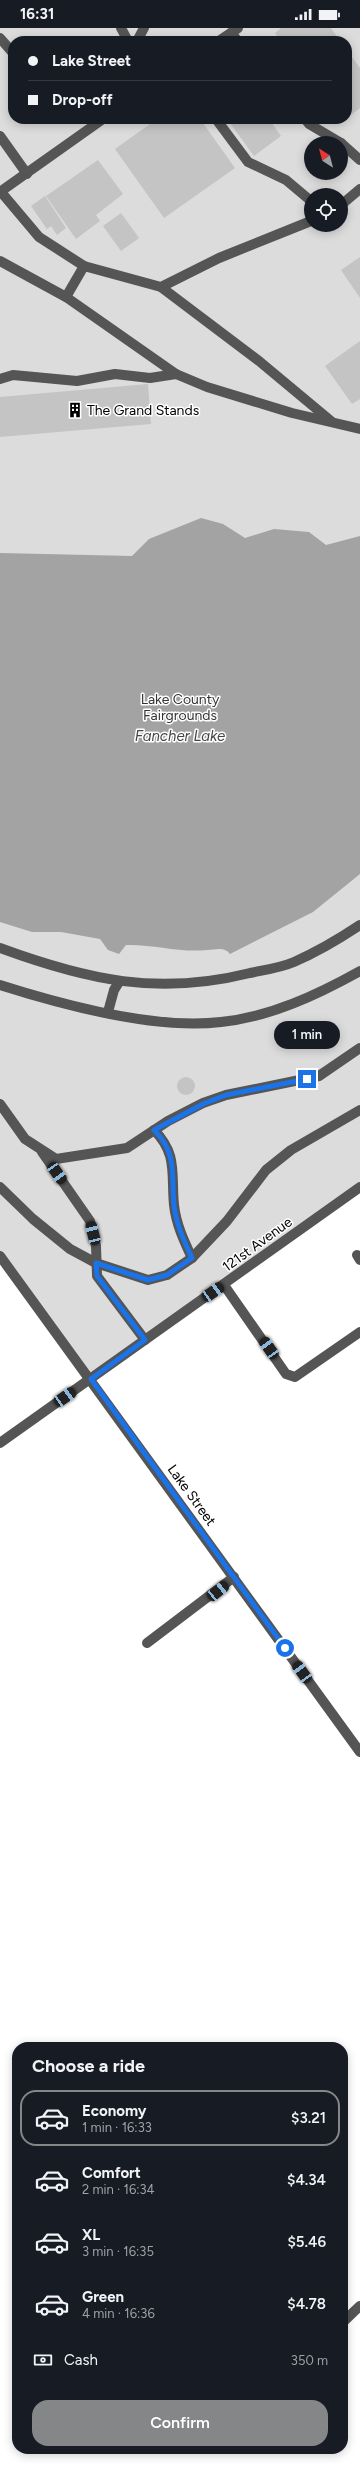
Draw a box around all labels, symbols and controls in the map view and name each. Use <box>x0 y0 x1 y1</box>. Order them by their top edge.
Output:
text: 16:31 <box>20 5 54 23</box>
text: Lake Street <box>52 52 131 70</box>
text: Drop-off <box>52 91 113 109</box>
north arrow <box>304 136 348 180</box>
map controls <box>304 136 348 232</box>
button: locate <box>304 188 348 232</box>
building icon: The Grand Stands <box>66 401 84 419</box>
place label: The Grand Stands <box>87 402 199 419</box>
park label: Lake County Fairgrounds <box>141 691 220 724</box>
water label: Fancher Lake <box>135 727 225 745</box>
callout: 1 min <box>274 1021 340 1049</box>
text: 1 min <box>292 1027 322 1042</box>
route end <box>298 1070 316 1088</box>
car <box>45 1160 69 1186</box>
street label: 121st Avenue <box>219 1213 296 1275</box>
car <box>84 1220 102 1246</box>
car <box>200 1280 226 1304</box>
car <box>257 1335 281 1361</box>
car <box>52 1385 78 1409</box>
street label: Lake Street <box>164 1461 219 1529</box>
car <box>205 1579 231 1603</box>
route start <box>276 1639 294 1657</box>
car <box>290 1659 314 1685</box>
text: Choose a ride <box>32 2055 145 2077</box>
icon: car <box>34 2100 70 2136</box>
text: Economy <box>82 2102 147 2120</box>
text: $3.21 <box>291 2109 326 2127</box>
text: 1 min · 16:33 <box>82 2120 152 2135</box>
icon: car <box>34 2162 70 2198</box>
text: Comfort <box>82 2164 141 2182</box>
text: $4.34 <box>287 2171 326 2189</box>
text: 2 min · 16:34 <box>82 2182 155 2197</box>
icon: car <box>34 2224 70 2260</box>
text: XL <box>82 2226 100 2244</box>
text: $5.46 <box>287 2233 326 2251</box>
text: 3 min · 16:35 <box>82 2244 154 2259</box>
icon: car <box>34 2286 70 2322</box>
text: Green <box>82 2288 124 2306</box>
text: $4.78 <box>287 2295 326 2313</box>
text: 4 min · 16:36 <box>82 2306 155 2321</box>
icon: cash <box>32 2349 54 2371</box>
text: Cash <box>64 2351 98 2369</box>
text: 350 m <box>291 2353 328 2368</box>
button: Confirm <box>32 2400 328 2446</box>

